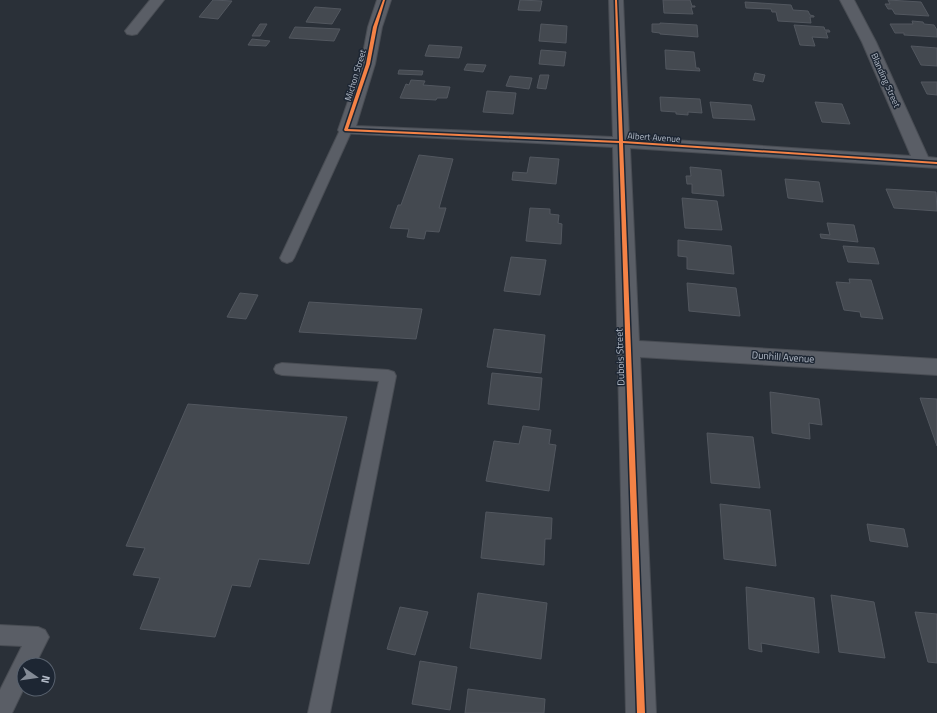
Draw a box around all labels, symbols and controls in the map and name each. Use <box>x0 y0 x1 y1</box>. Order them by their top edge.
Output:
street label: Michon Street <box>341 47 369 102</box>
street label: Blanding Street <box>868 51 904 110</box>
street label: Albert Avenue <box>627 129 681 145</box>
street label: Dubois Street <box>611 328 628 386</box>
street label: Dunhill Avenue <box>751 347 815 367</box>
north arrow <box>16 657 56 697</box>
text: N <box>37 674 54 685</box>

